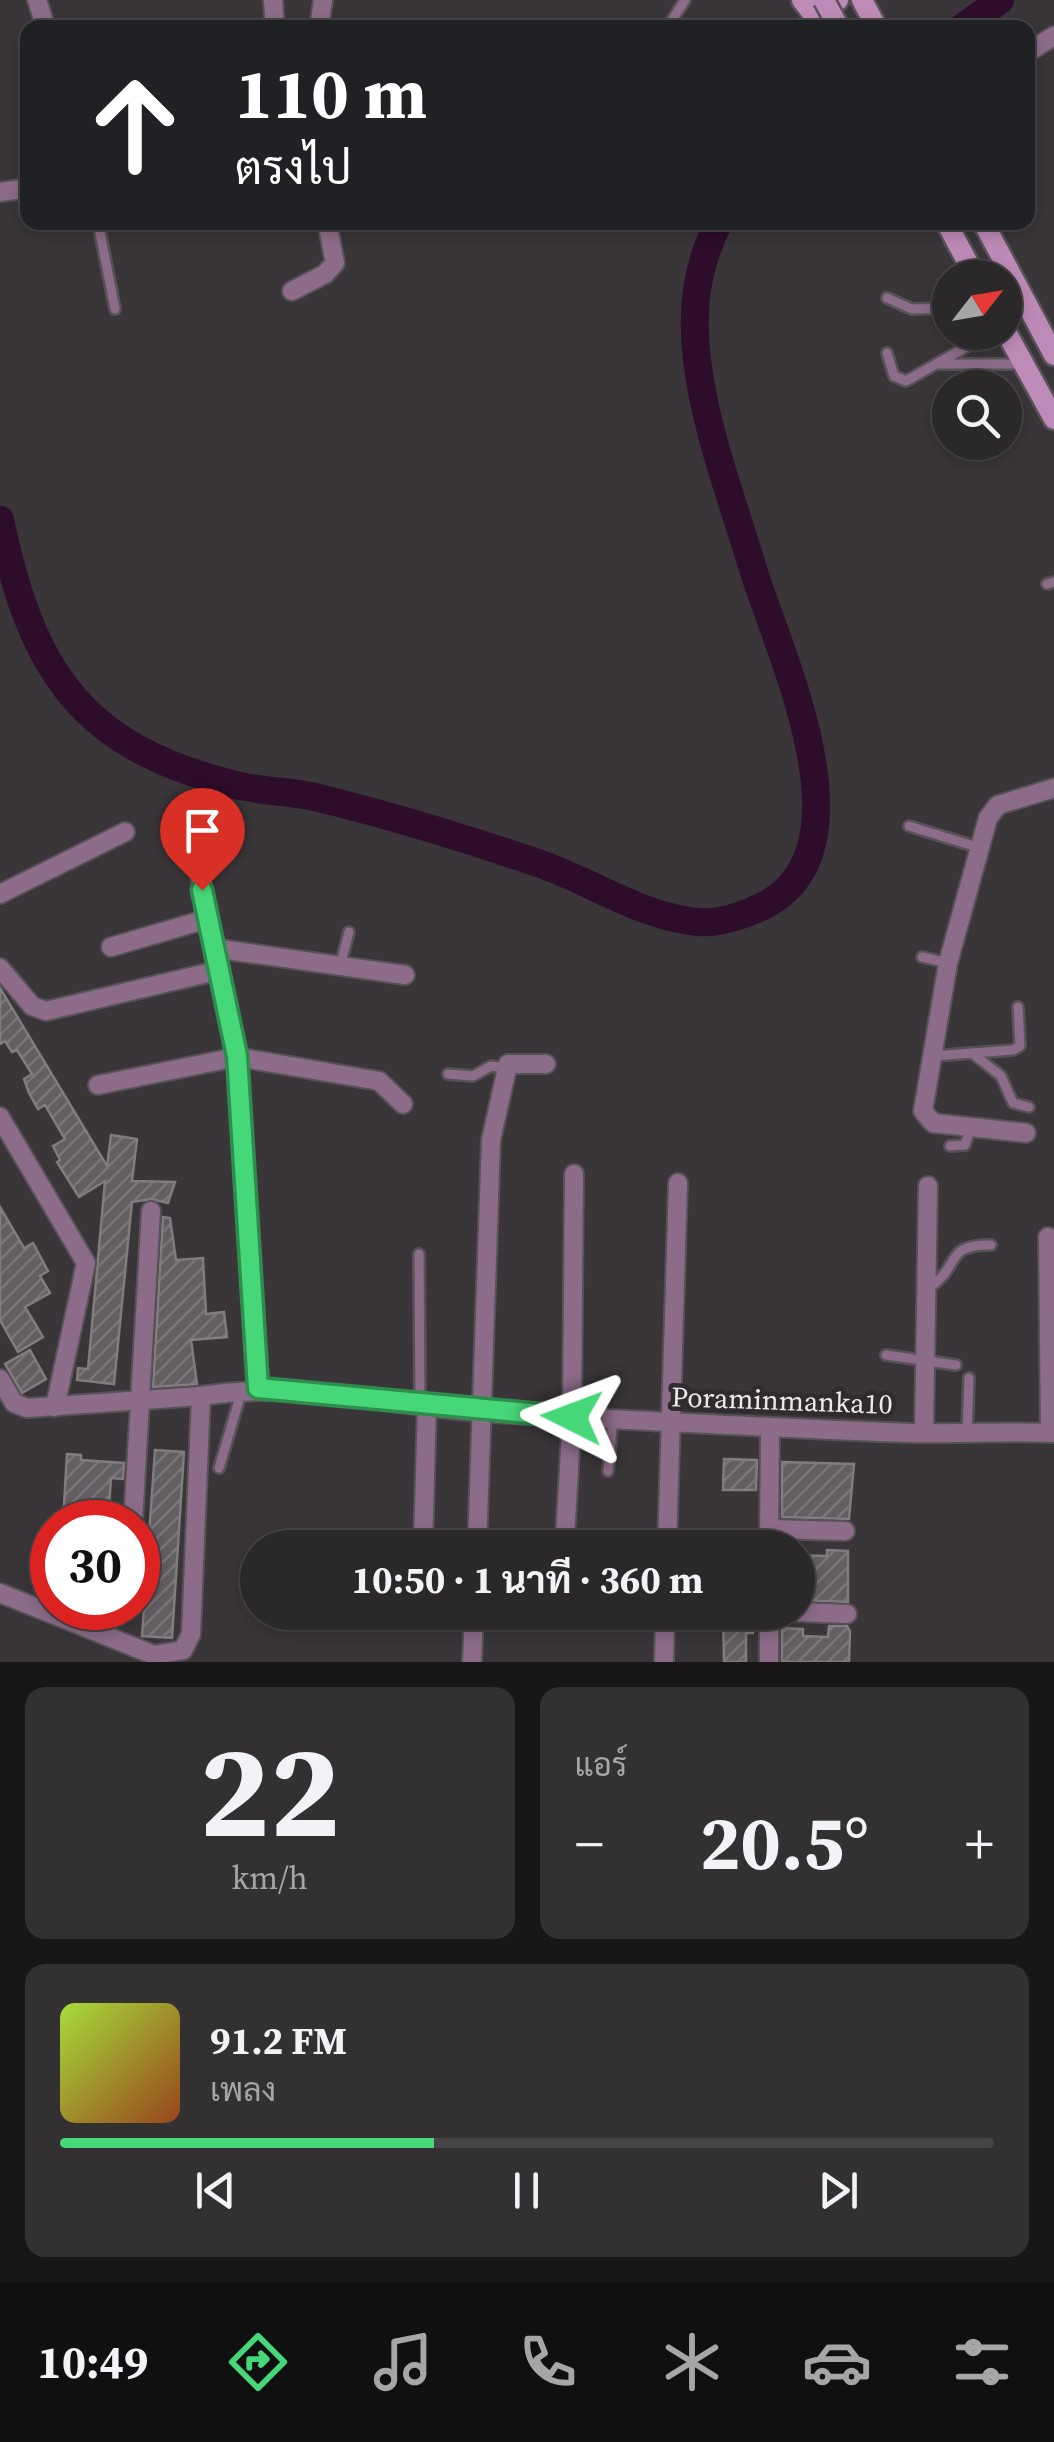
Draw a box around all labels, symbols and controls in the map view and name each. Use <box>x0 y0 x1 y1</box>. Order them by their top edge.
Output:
text: 110 m <box>235 45 427 141</box>
icon: ahead <box>70 60 200 190</box>
text: ตรงไป <box>235 137 352 199</box>
north arrow <box>932 260 1022 350</box>
map controls <box>932 260 1022 460</box>
button: search <box>932 370 1022 460</box>
pin <box>160 788 245 891</box>
icon: arrive <box>175 803 230 858</box>
position arrow <box>520 1365 624 1469</box>
street label: Poraminmanka10 <box>671 1377 893 1423</box>
speed limit sign: 30 <box>30 1500 160 1630</box>
text: 10:50 · 1 นาที · 360 m <box>351 1554 704 1606</box>
text: 22 <box>199 1701 340 1880</box>
text: แอร์ <box>575 1743 627 1787</box>
text: 20.5° <box>700 1791 869 1894</box>
text: − <box>575 1806 604 1881</box>
text: + <box>965 1806 994 1881</box>
text: km/h <box>232 1856 308 1900</box>
text: 91.2 FM <box>210 2015 347 2067</box>
text: เพลง <box>210 2068 276 2112</box>
icon: previous <box>188 2163 243 2218</box>
icon: pause <box>499 2163 554 2218</box>
icon: next <box>811 2163 866 2218</box>
icon: directions <box>223 2327 293 2397</box>
icon: music <box>368 2327 438 2397</box>
icon: phone <box>513 2327 583 2397</box>
icon: climate <box>657 2327 727 2397</box>
icon: car <box>802 2327 872 2397</box>
icon: filters <box>947 2327 1017 2397</box>
text: 10:49 <box>37 2331 148 2393</box>

